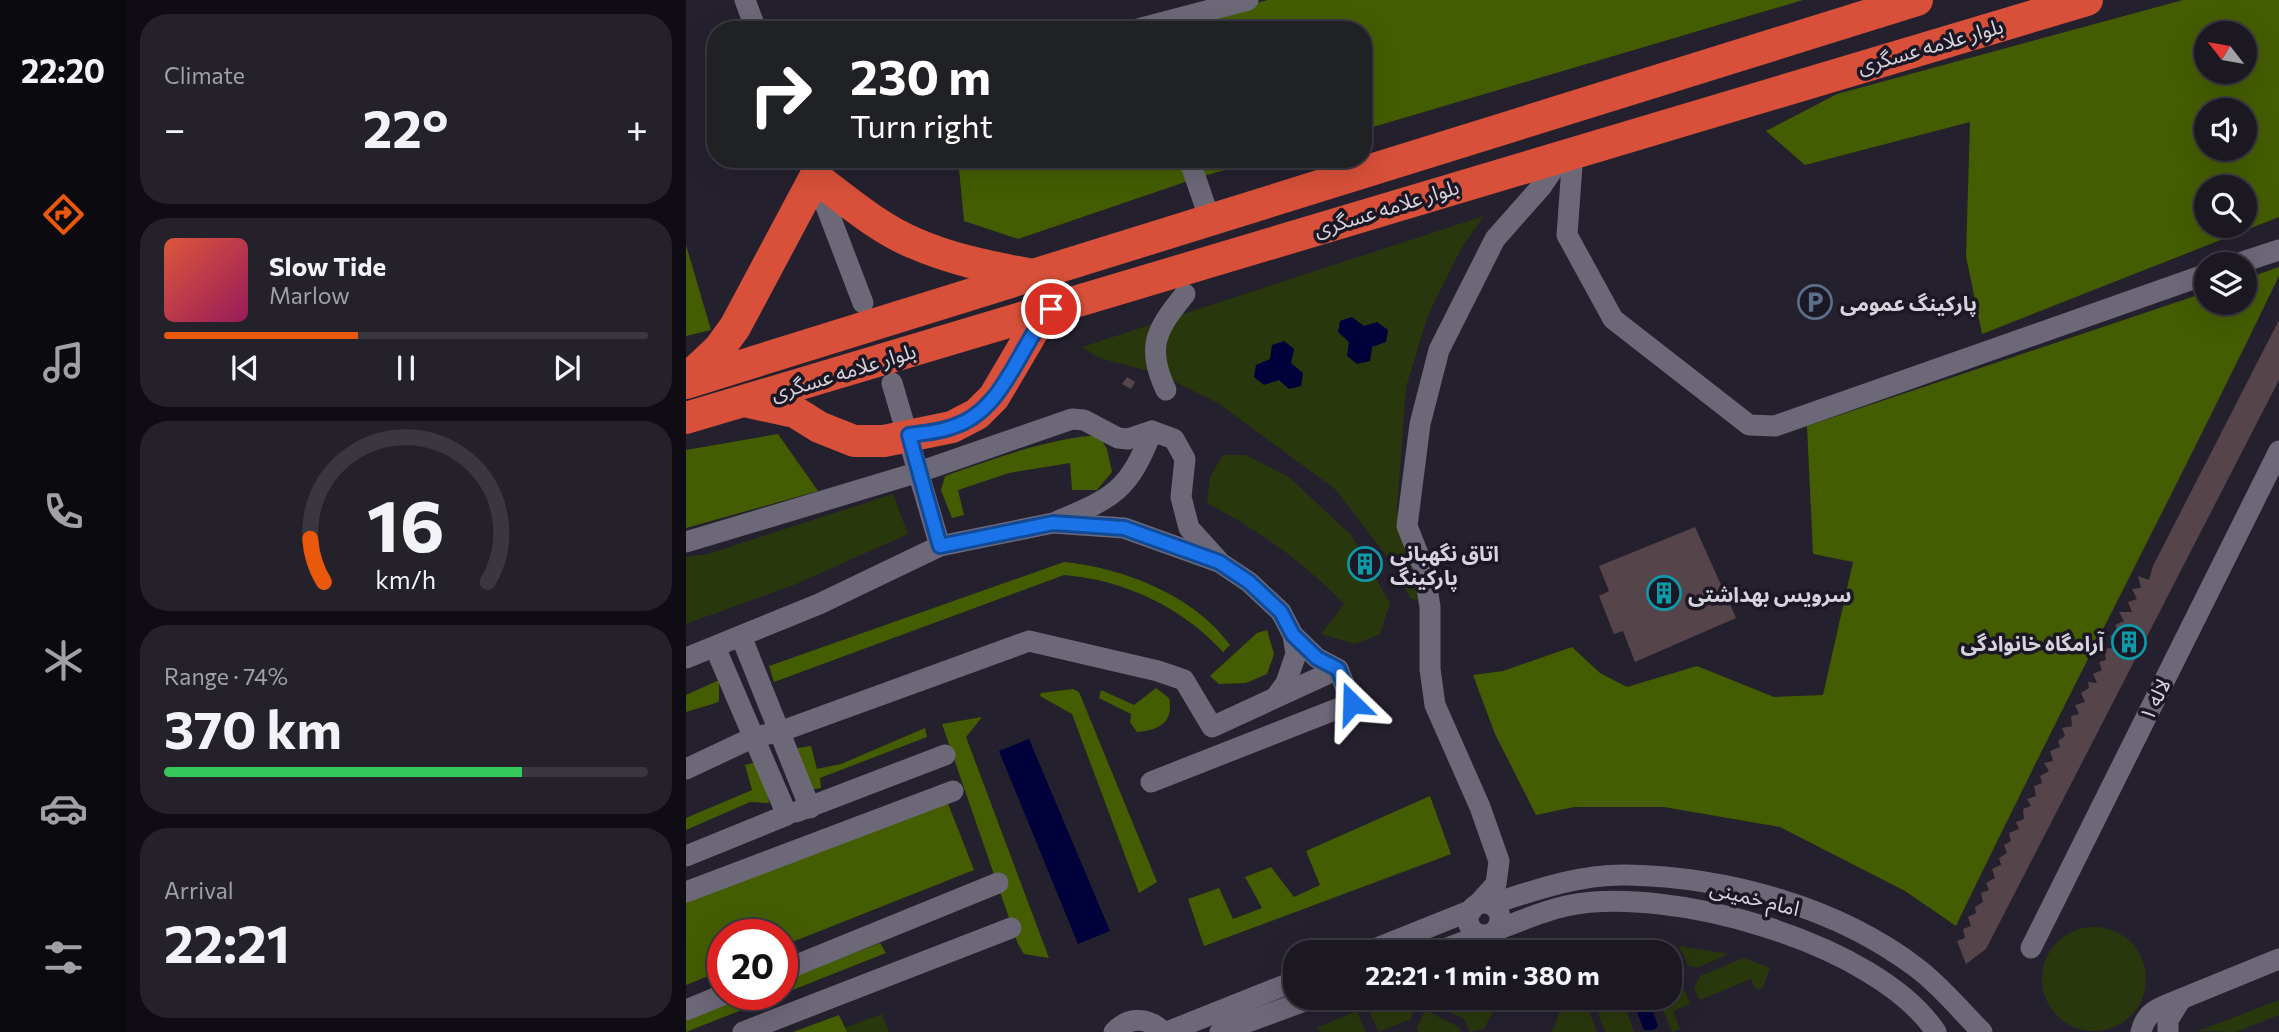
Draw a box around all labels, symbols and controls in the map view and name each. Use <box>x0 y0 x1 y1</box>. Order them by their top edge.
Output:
street label: بلوار علامه عسگری <box>1854 12 2006 79</box>
north arrow <box>2194 21 2258 84</box>
map controls <box>2194 21 2257 315</box>
text: 230 m <box>850 45 991 105</box>
icon: right <box>735 49 826 140</box>
text: 22:20 <box>21 50 105 90</box>
text: Climate <box>164 61 245 89</box>
text: 22° <box>363 95 448 159</box>
button: sound <box>2194 98 2257 161</box>
text: − <box>164 104 186 151</box>
text: + <box>626 104 648 151</box>
text: Turn right <box>850 105 993 145</box>
street label: بلوار علامه عسگری <box>1310 173 1462 242</box>
button: search <box>2194 175 2257 238</box>
icon: directions <box>39 190 88 239</box>
text: Slow Tide <box>269 250 386 281</box>
button: layers <box>2194 252 2257 315</box>
pin <box>1021 279 1081 339</box>
text: Marlow <box>269 281 350 309</box>
parking icon: پارکینگ عمومی <box>1796 283 1834 321</box>
icon: arrive <box>1032 290 1070 328</box>
place label: پارکینگ عمومی <box>1840 290 1977 317</box>
street label: بلوار علامه عسگری <box>767 337 919 406</box>
icon: music <box>39 338 88 387</box>
icon: previous <box>226 349 264 387</box>
icon: pause <box>387 349 425 387</box>
icon: next <box>548 349 586 387</box>
text: 16 <box>367 478 445 567</box>
icon: phone <box>39 487 88 536</box>
place label: اتاق نگهبانی پارکینگ <box>1390 540 1499 591</box>
building icon: اتاق نگهبانی پارکینگ <box>1346 545 1384 583</box>
text: km/h <box>376 564 436 594</box>
building icon: سرویس بهداشتی <box>1645 574 1683 612</box>
place label: سرویس بهداشتی <box>1688 581 1851 607</box>
building icon: آرامگاه خانوادگی <box>2110 623 2148 661</box>
place label: آرامگاه خانوادگی <box>1961 630 2105 656</box>
icon: climate <box>39 636 88 685</box>
text: Range · 74% <box>164 662 288 690</box>
position arrow <box>1315 666 1389 740</box>
street label: لاله ۱ <box>2133 674 2175 724</box>
text: 370 km <box>164 696 342 760</box>
icon: car <box>39 784 88 833</box>
street label: امام خمینی <box>1706 874 1802 925</box>
text: Arrival <box>164 876 234 904</box>
text: 22:21 <box>164 910 290 974</box>
speed limit sign: 20 <box>707 919 798 1010</box>
icon: filters <box>39 933 88 982</box>
text: 22:21 · 1 min · 380 m <box>1365 959 1600 990</box>

